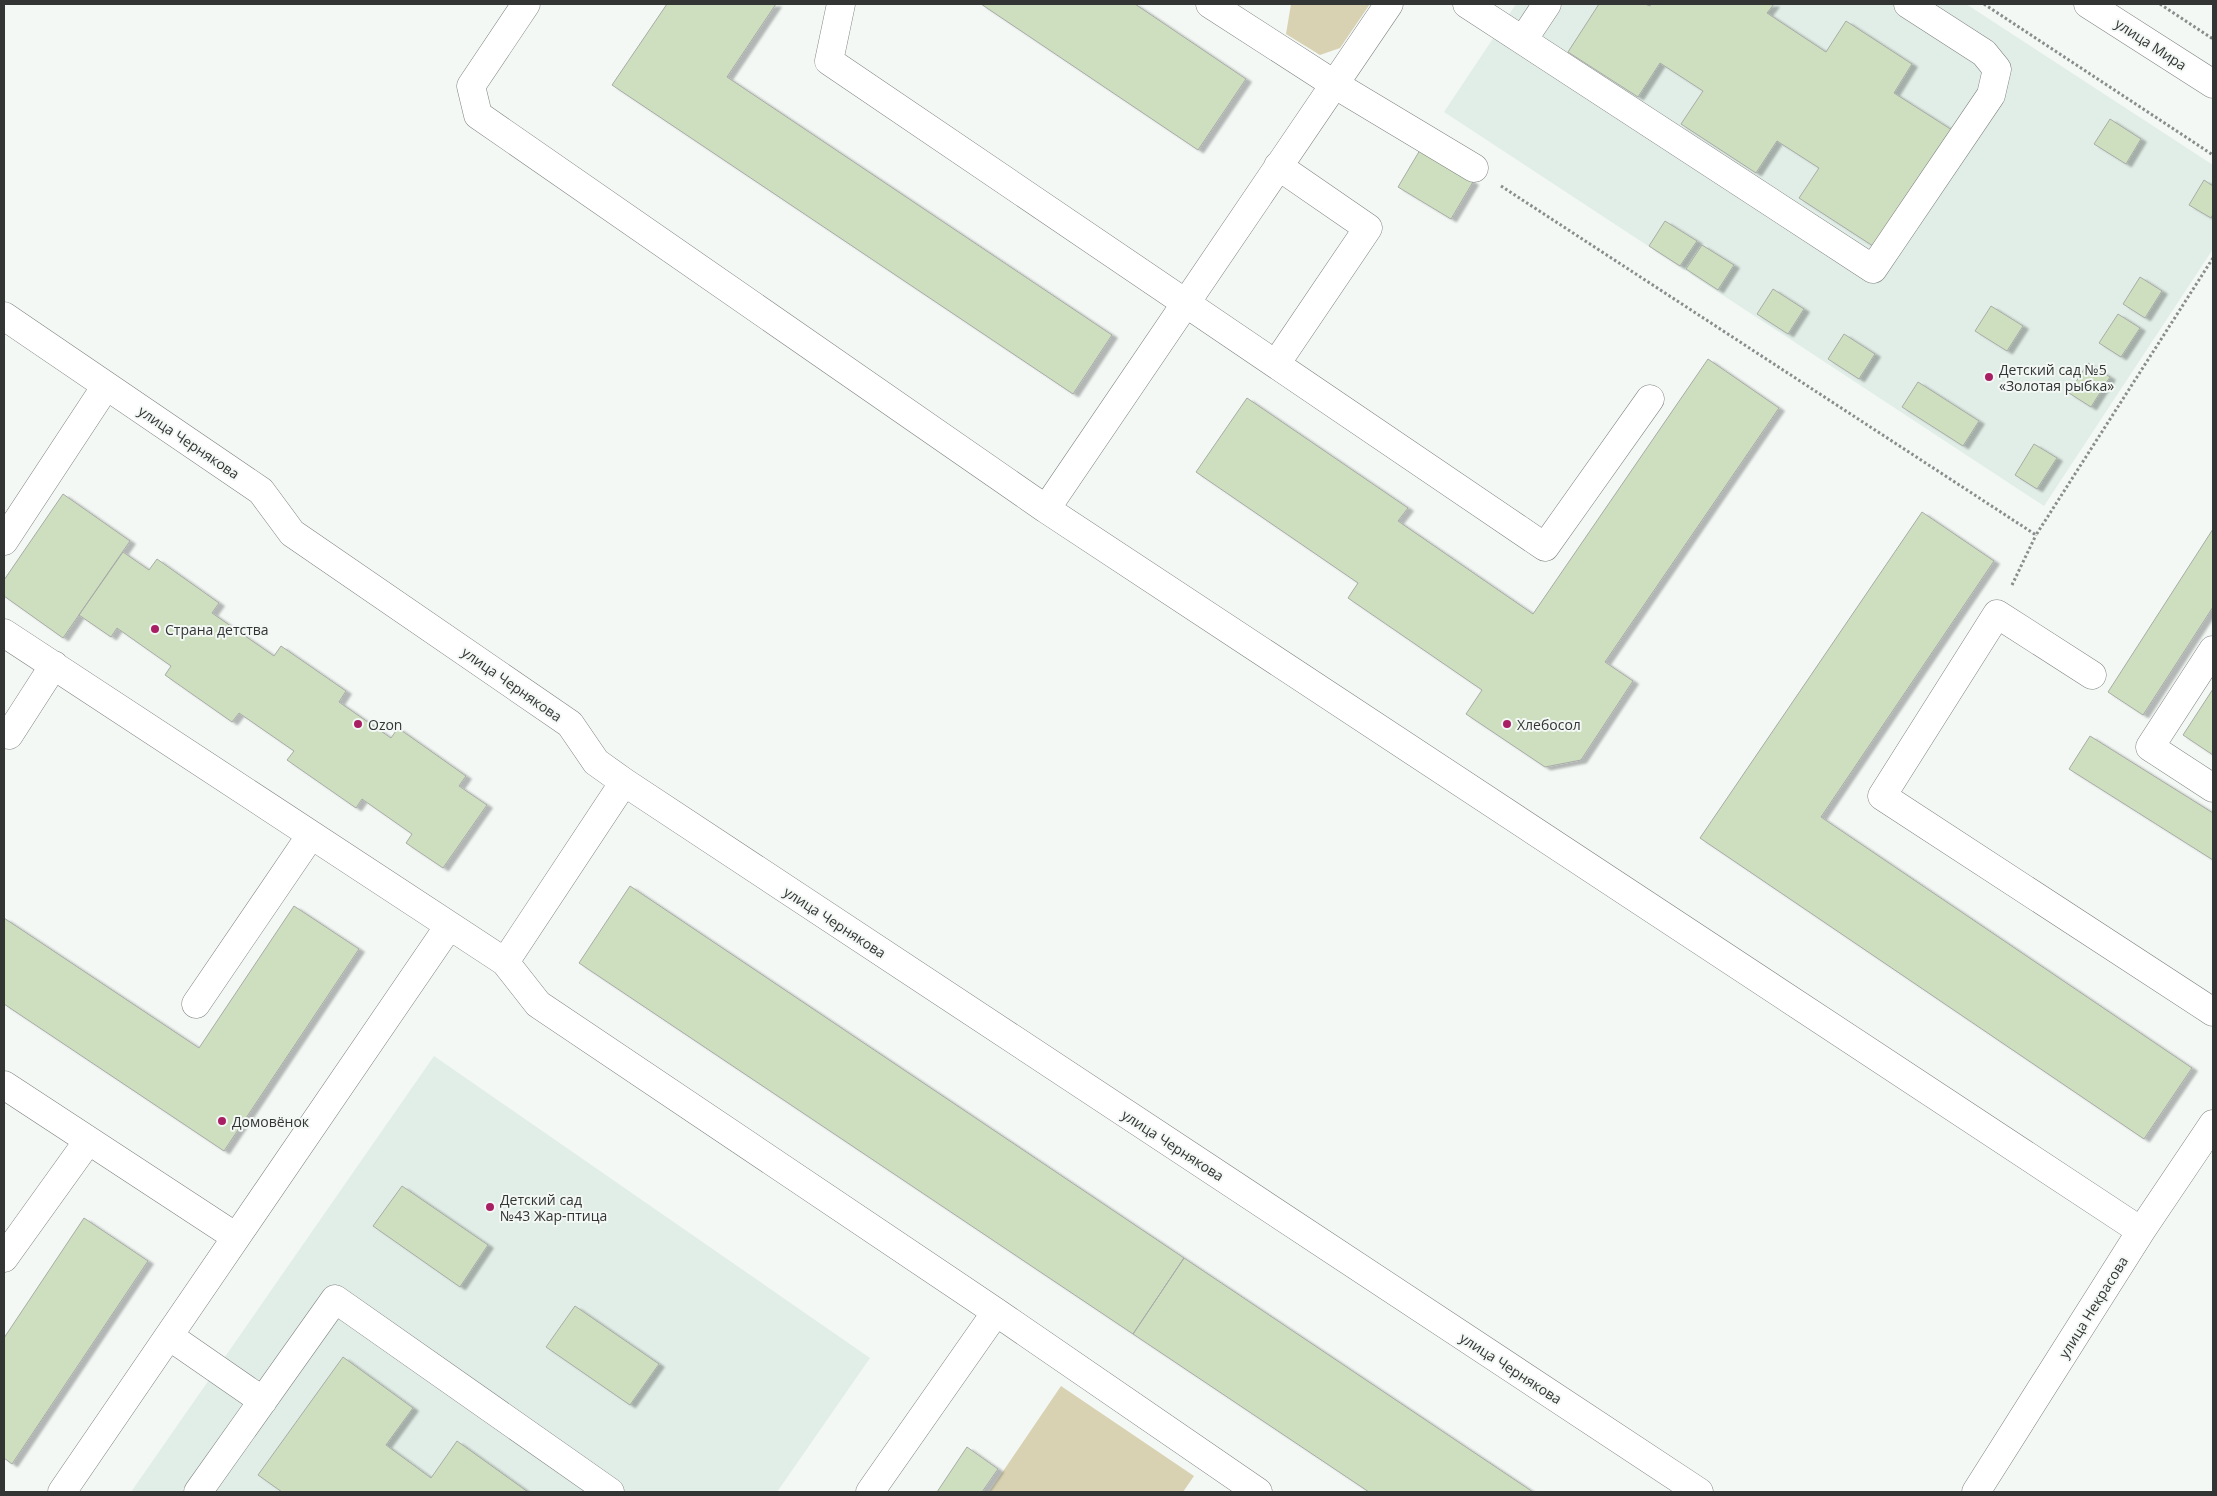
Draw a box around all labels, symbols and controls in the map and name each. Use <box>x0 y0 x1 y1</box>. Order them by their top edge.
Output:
street label: улица Мира <box>2111 14 2191 74</box>
place label: Детский сад №5 «Золотая рыбка» <box>1999 360 2114 395</box>
marker: Детский сад №5 «Золотая рыбка» <box>1983 371 1995 383</box>
street label: улица Чернякова <box>135 401 243 483</box>
place label: Страна детства <box>165 620 269 639</box>
marker: Страна детства <box>149 623 161 635</box>
street label: улица Чернякова <box>458 642 566 726</box>
place label: Ozon <box>368 715 402 734</box>
place label: Хлебосол <box>1517 715 1581 734</box>
marker: Ozon <box>352 718 364 730</box>
marker: Хлебосол <box>1501 718 1513 730</box>
street label: улица Чернякова <box>780 882 890 962</box>
street label: улица Чернякова <box>1118 1105 1228 1185</box>
place label: Домовёнок <box>232 1112 310 1131</box>
marker: Домовёнок <box>216 1115 228 1127</box>
place label: Детский сад №43 Жар-птица <box>500 1190 607 1225</box>
marker: Детский сад №43 Жар-птица <box>484 1201 496 1213</box>
street label: улица Некрасова <box>2054 1252 2132 1362</box>
street label: улица Чернякова <box>1456 1328 1566 1408</box>

